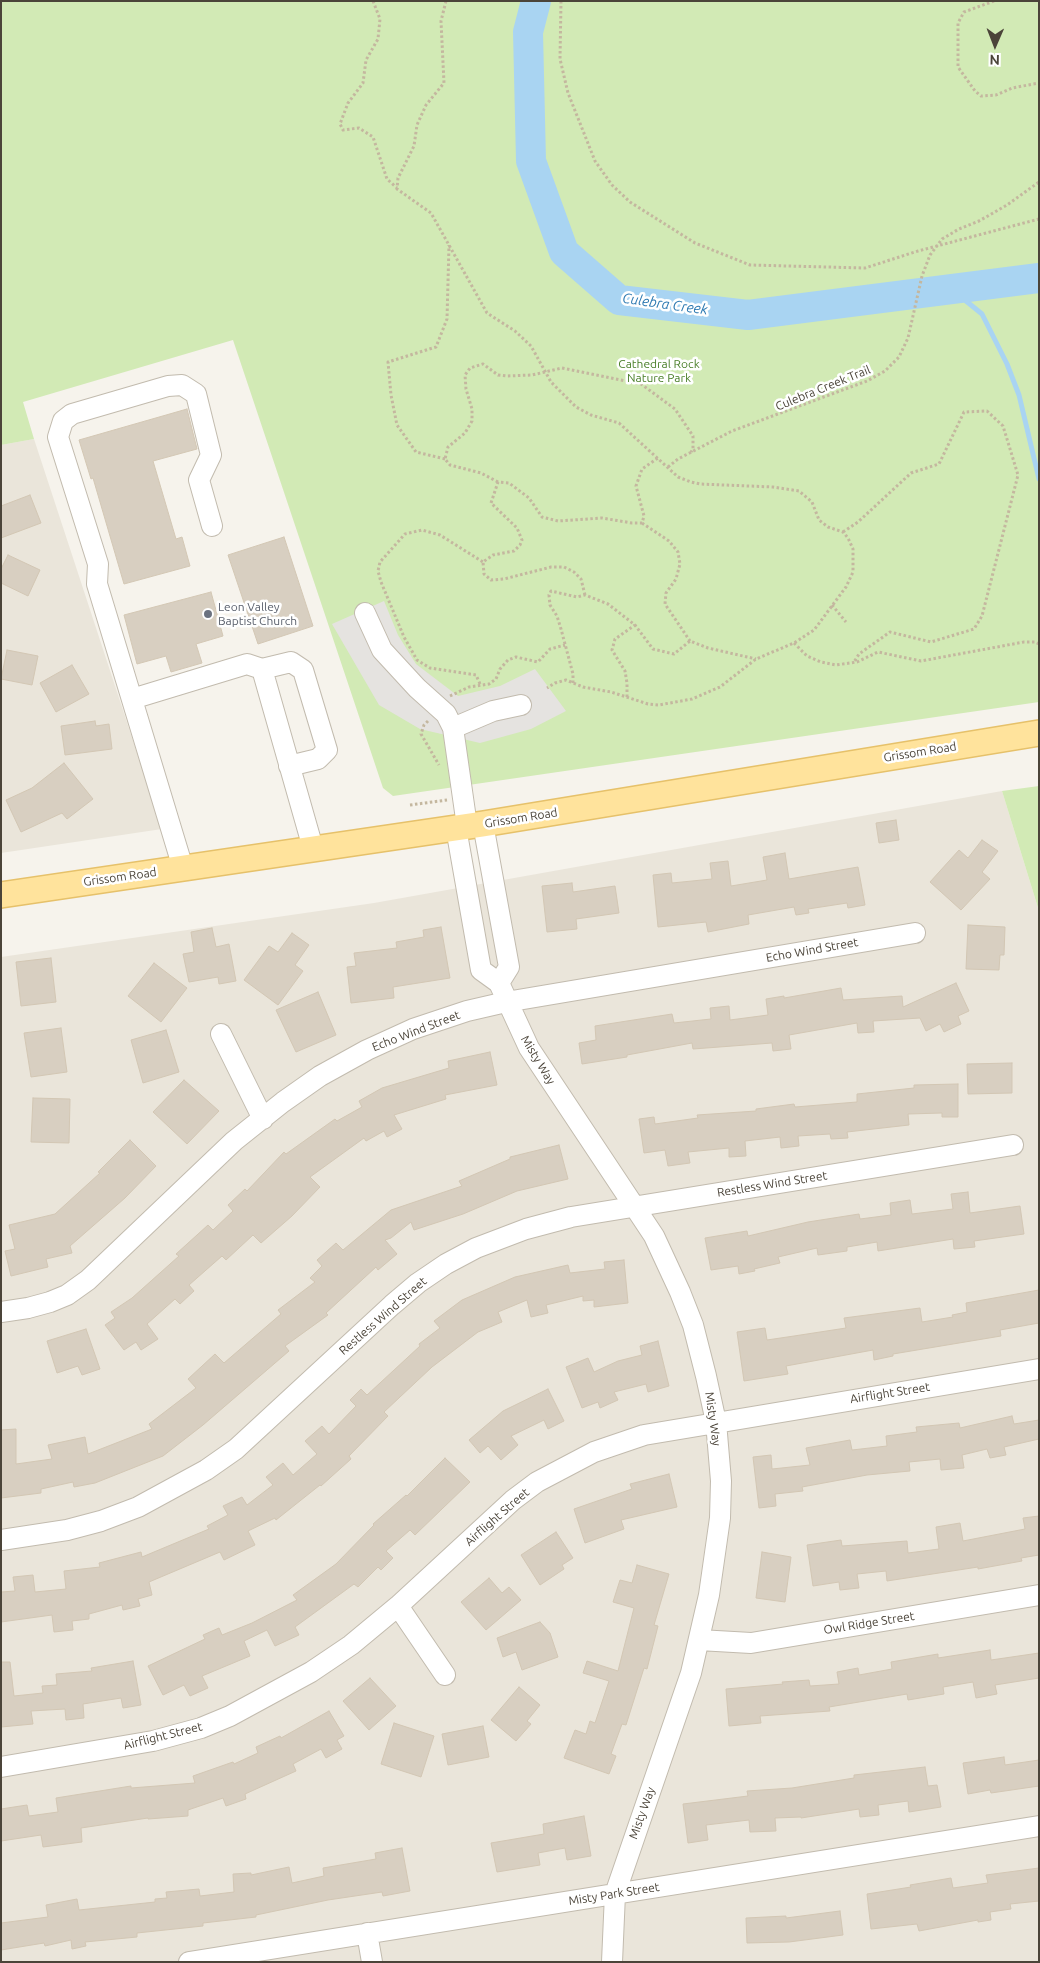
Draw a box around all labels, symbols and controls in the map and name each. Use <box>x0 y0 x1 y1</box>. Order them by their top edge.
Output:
north arrow <box>970 20 1020 70</box>
text: N <box>989 52 1000 68</box>
water label: Culebra Creek <box>621 290 709 318</box>
park label: Cathedral Rock Nature Park <box>618 357 700 385</box>
street label: Culebra Creek Trail <box>773 362 873 414</box>
place label: Leon Valley Baptist Church <box>218 600 297 628</box>
marker: Leon Valley Baptist Church <box>202 608 214 620</box>
street label: Grissom Road <box>883 739 957 765</box>
street label: Grissom Road <box>484 805 558 831</box>
street label: Grissom Road <box>83 865 157 889</box>
street label: Echo Wind Street <box>765 935 859 965</box>
street label: Echo Wind Street <box>370 1008 462 1054</box>
street label: Misty Way <box>518 1033 558 1087</box>
street label: Restless Wind Street <box>716 1168 828 1200</box>
street label: Restless Wind Street <box>336 1274 430 1358</box>
street label: Airflight Street <box>849 1380 931 1406</box>
street label: Misty Way <box>702 1391 724 1447</box>
street label: Airflight Street <box>462 1485 532 1549</box>
street label: Owl Ridge Street <box>823 1609 915 1637</box>
street label: Airflight Street <box>122 1719 204 1753</box>
street label: Misty Way <box>626 1785 658 1841</box>
street label: Misty Park Street <box>567 1880 661 1908</box>

